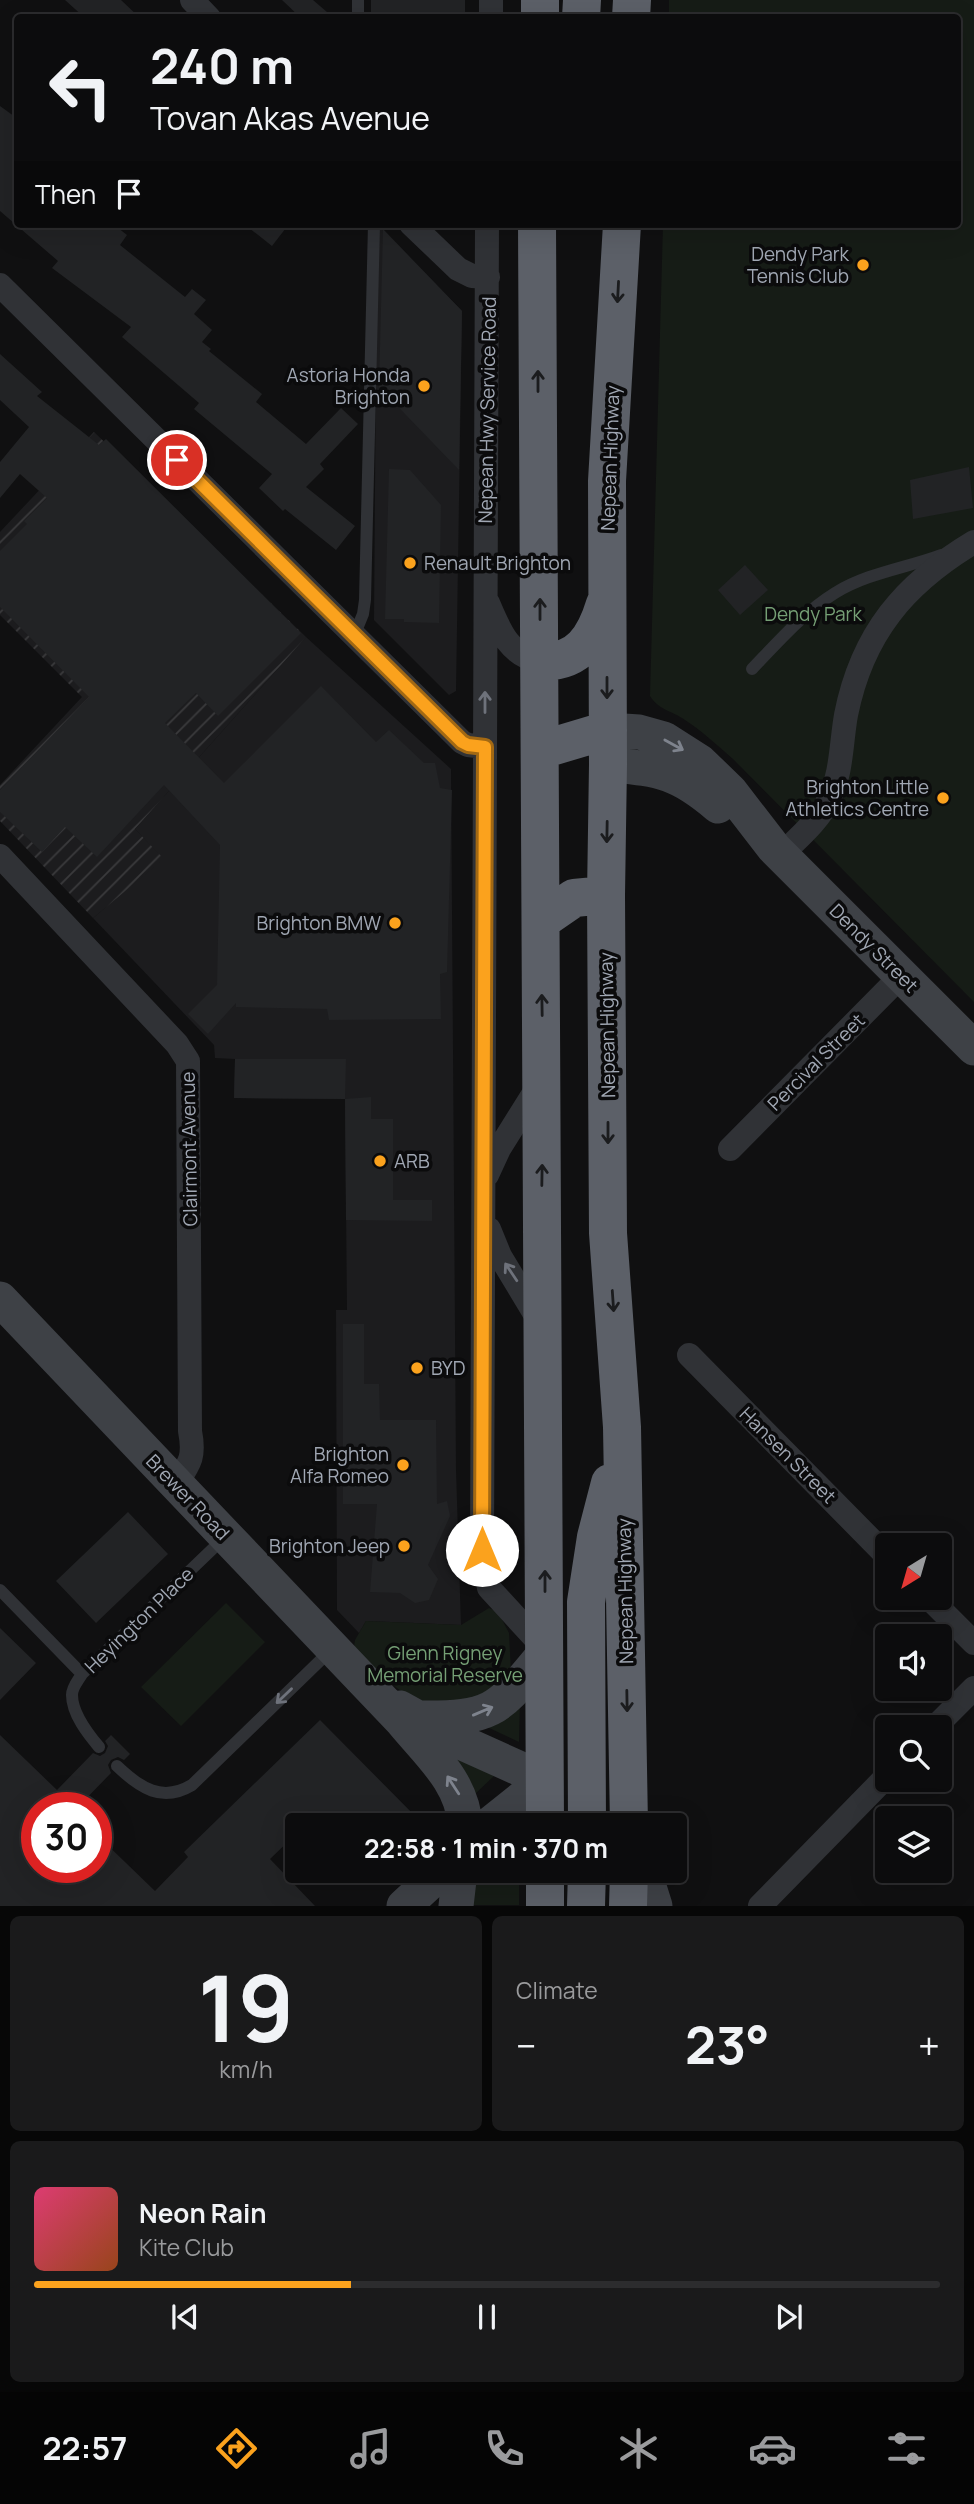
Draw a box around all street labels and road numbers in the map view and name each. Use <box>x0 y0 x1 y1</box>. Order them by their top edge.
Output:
street label: Nepean Hwy Service Road <box>472 296 502 524</box>
street label: Nepean Highway <box>594 385 626 531</box>
street label: Dendy Street <box>824 898 924 998</box>
street label: Nepean Highway <box>593 952 621 1098</box>
street label: Percival Street <box>762 1008 870 1116</box>
street label: Clairmont Avenue <box>175 1071 203 1227</box>
street label: Hansen Street <box>734 1401 842 1509</box>
street label: Brewer Road <box>140 1448 236 1546</box>
street label: Nepean Highway <box>611 1518 639 1664</box>
street label: Heyington Place <box>79 1561 199 1679</box>

